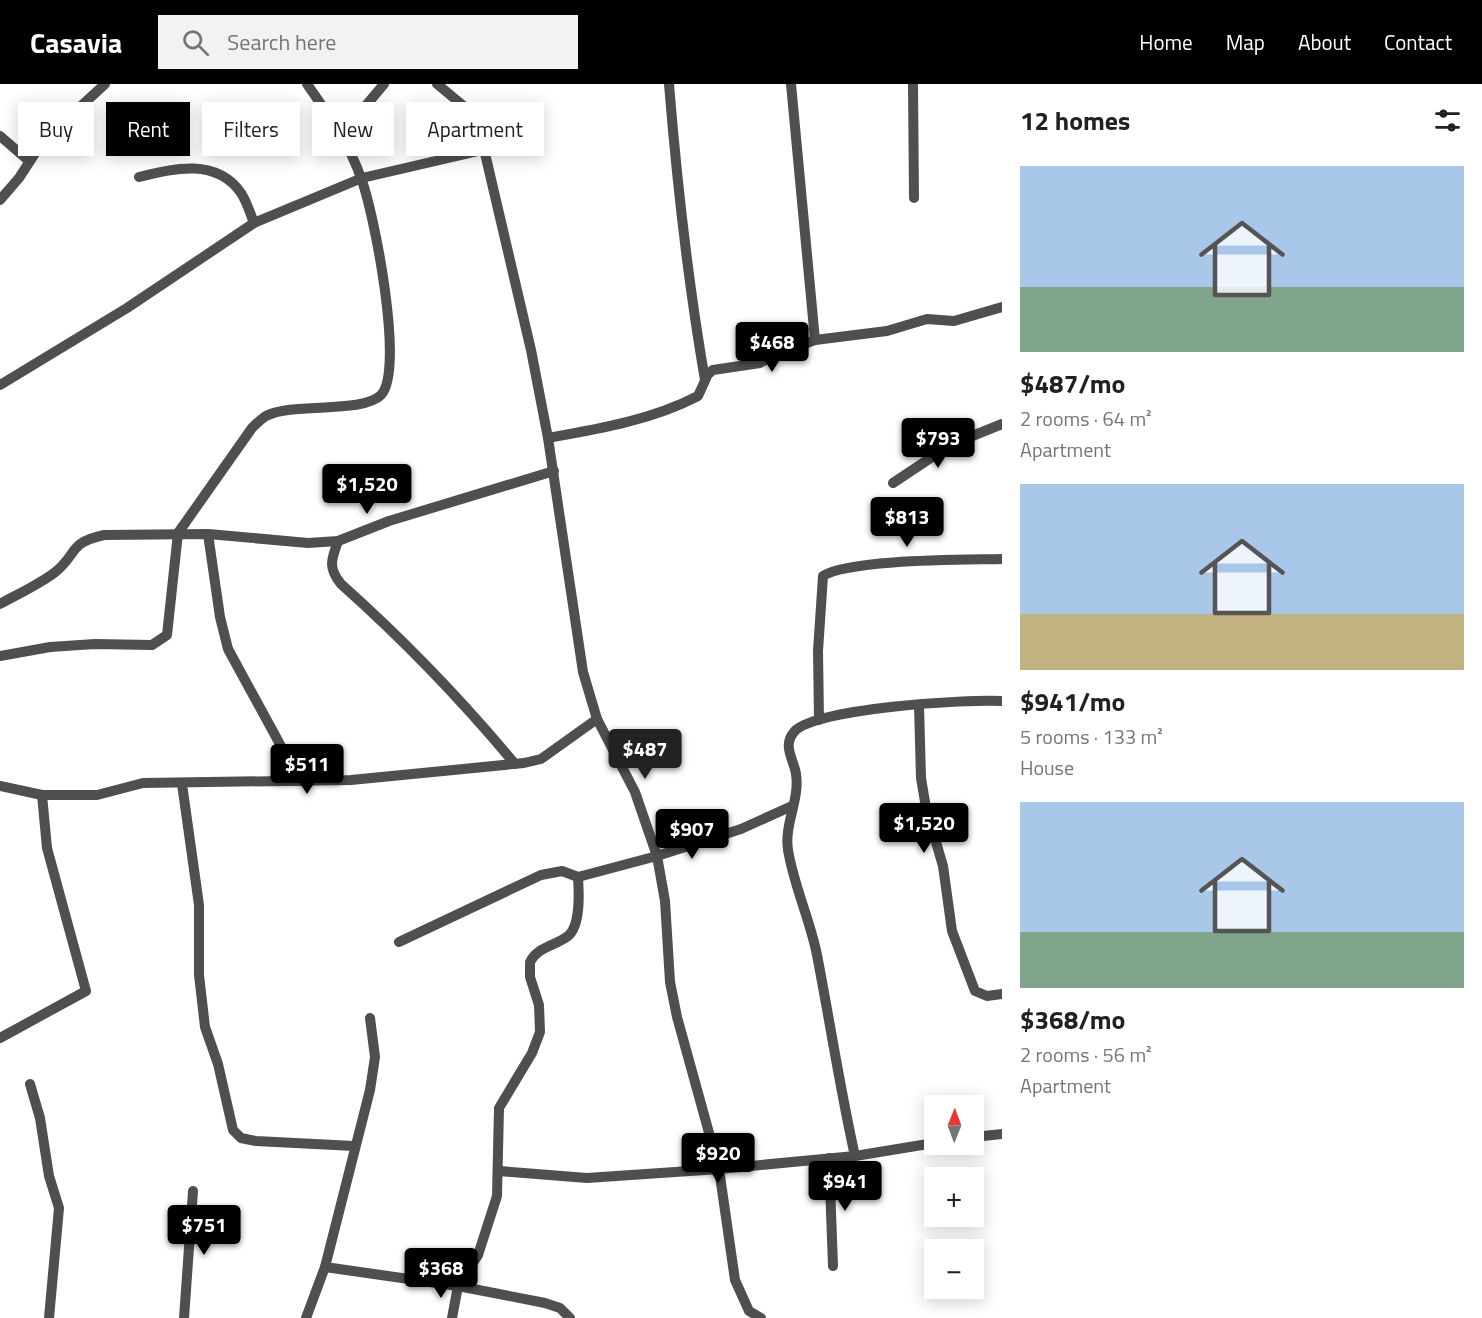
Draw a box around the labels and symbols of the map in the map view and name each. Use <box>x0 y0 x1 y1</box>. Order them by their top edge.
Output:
pin: $468 <box>736 322 808 373</box>
pin: $793 <box>902 418 974 469</box>
pin: $1,520 <box>318 464 416 515</box>
pin: $813 <box>871 497 943 548</box>
pin: $487 <box>609 729 681 780</box>
pin: $511 <box>271 744 343 795</box>
pin: $1,520 <box>875 803 973 854</box>
pin: $907 <box>656 809 728 860</box>
north arrow <box>924 1095 984 1155</box>
pin: $920 <box>682 1133 754 1184</box>
pin: $941 <box>809 1161 881 1212</box>
pin: $751 <box>168 1205 240 1256</box>
pin: $368 <box>405 1248 477 1299</box>

